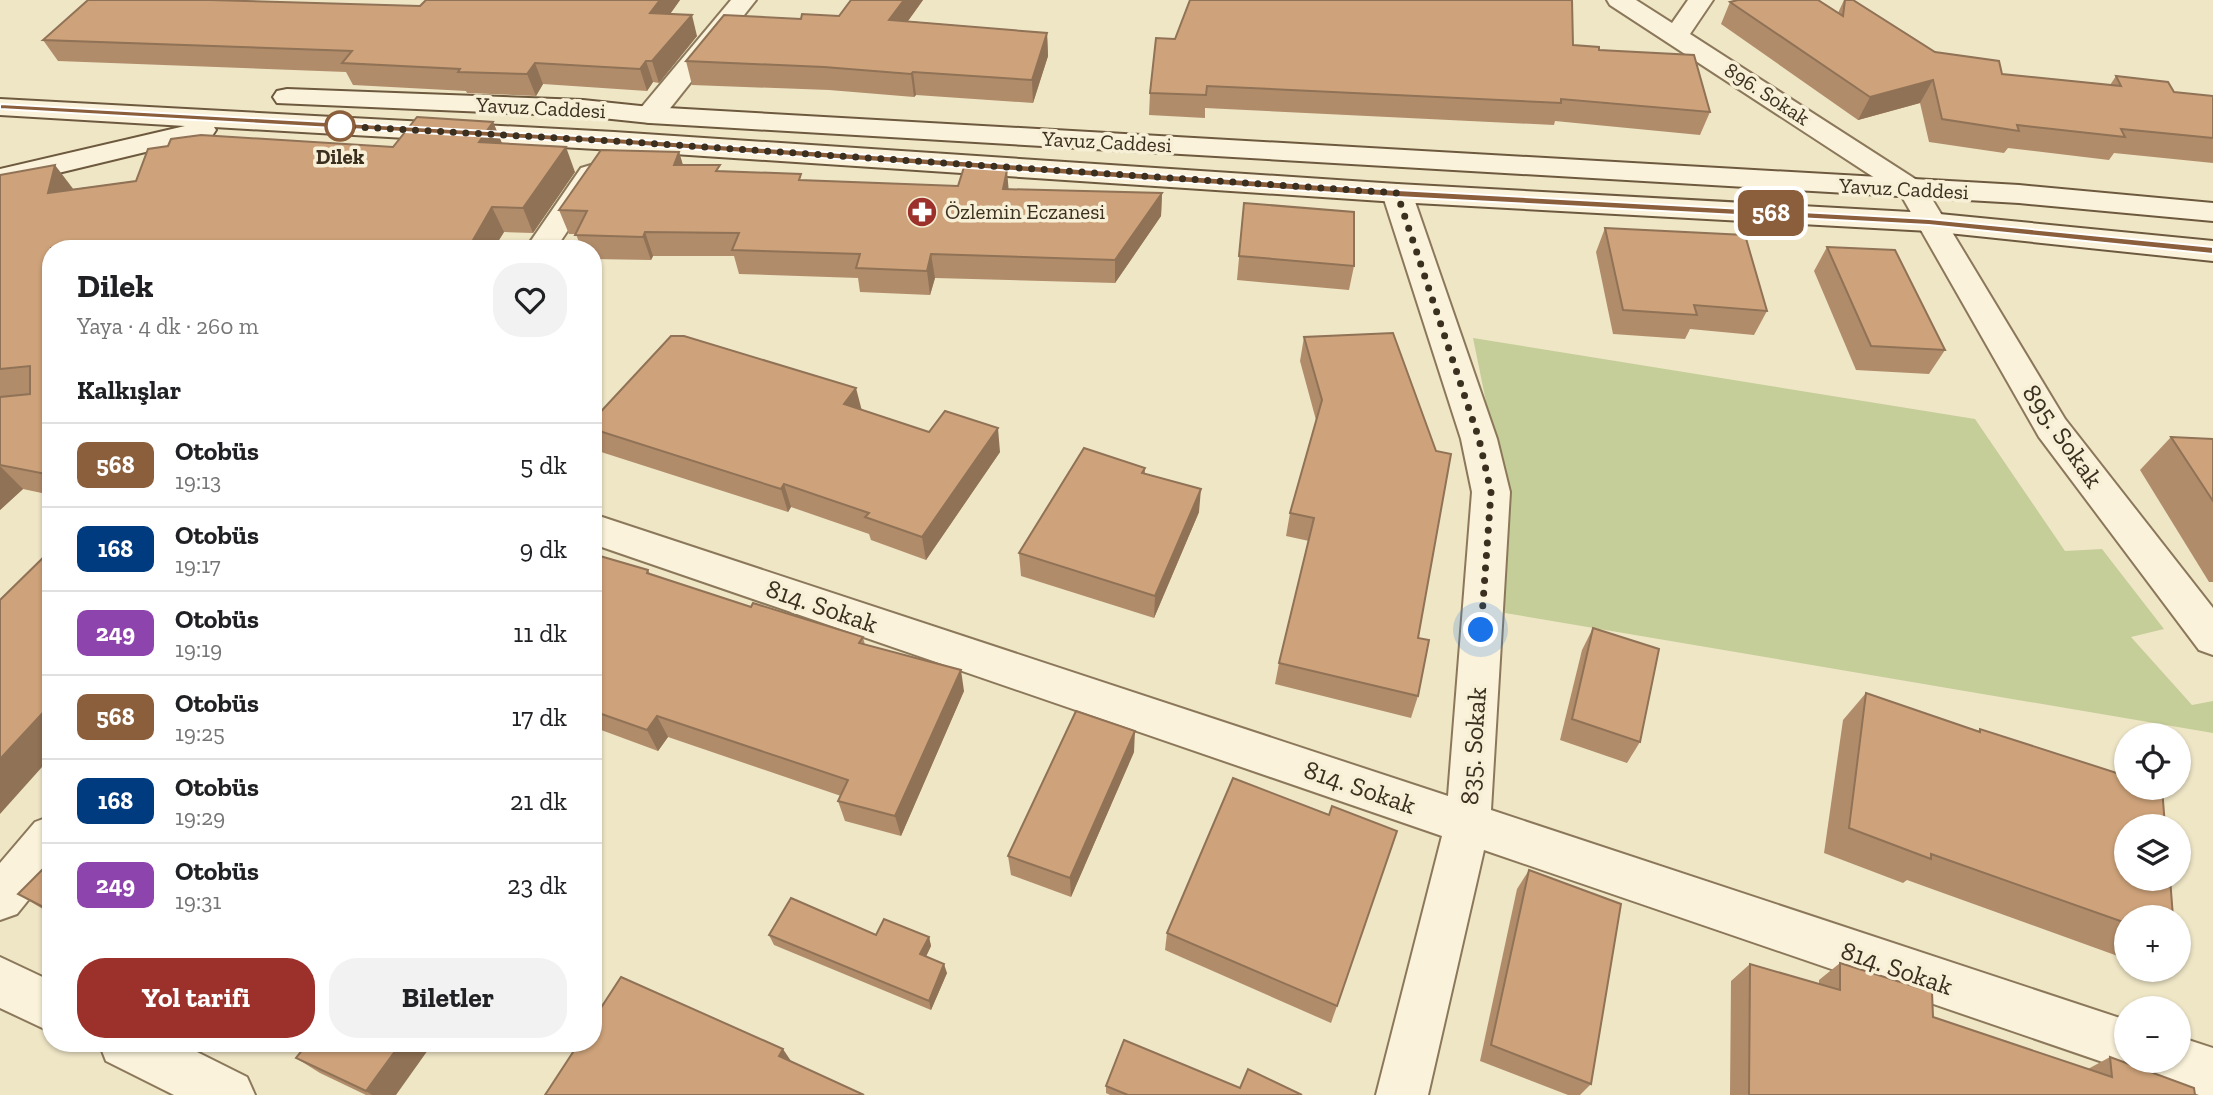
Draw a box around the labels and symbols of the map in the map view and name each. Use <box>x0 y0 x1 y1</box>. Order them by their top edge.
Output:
street label: 896. Sokak <box>1720 57 1815 130</box>
street label: Yavuz Caddesi <box>475 92 607 123</box>
marker: Dilek <box>325 111 355 141</box>
street label: Yavuz Caddesi <box>1041 126 1173 157</box>
place label: Dilek <box>316 144 365 169</box>
street label: Yavuz Caddesi <box>1838 173 1970 204</box>
line badge: 568 <box>1731 190 1811 236</box>
pharmacy icon: Özlemin Eczanesi <box>905 195 939 229</box>
place label: Özlemin Eczanesi <box>945 199 1105 224</box>
street label: 895. Sokak <box>2016 378 2111 494</box>
street label: 814. Sokak <box>762 572 883 640</box>
your location <box>1463 612 1498 647</box>
street label: 835. Sokak <box>1453 685 1493 806</box>
street label: 814. Sokak <box>1300 753 1421 821</box>
street label: 814. Sokak <box>1837 934 1958 1002</box>

